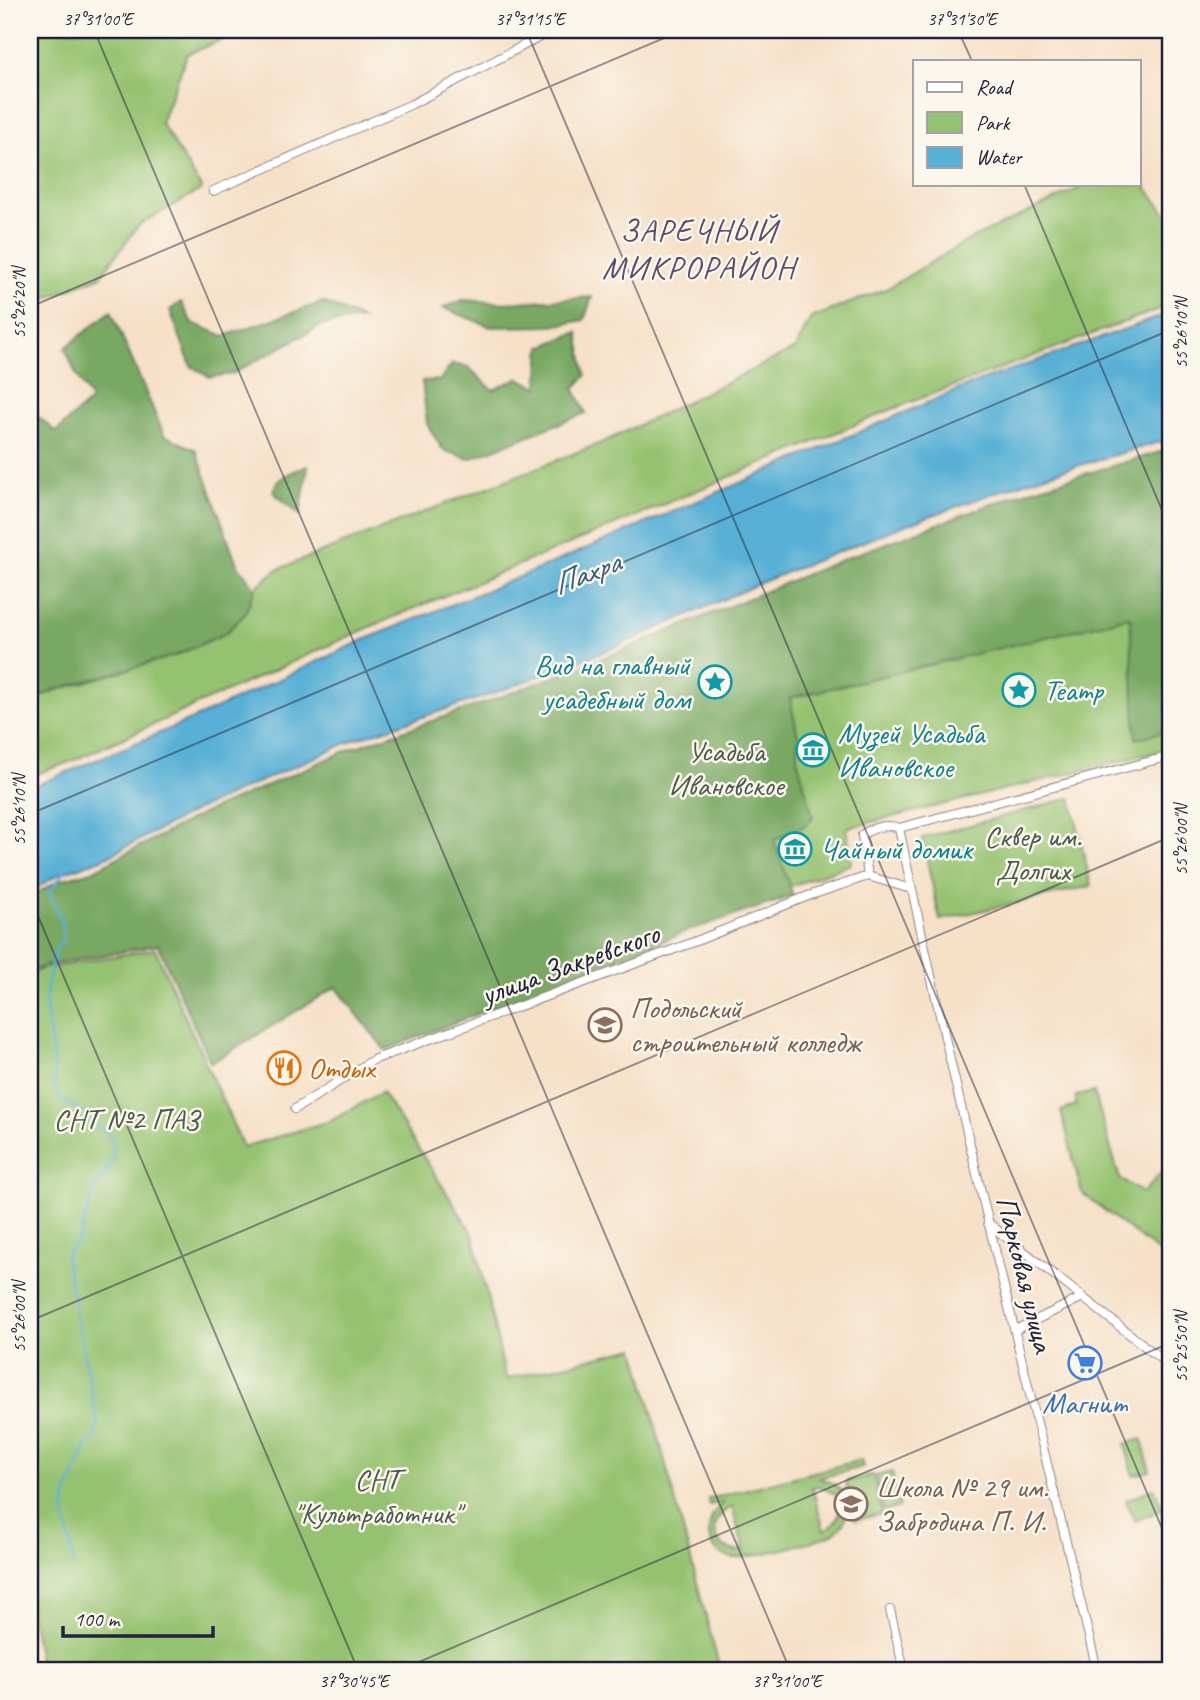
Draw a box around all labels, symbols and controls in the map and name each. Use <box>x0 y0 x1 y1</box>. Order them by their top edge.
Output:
text: 37°31'00"E <box>63 8 135 30</box>
text: 37°31'15"E <box>495 8 567 30</box>
text: 37°31'30"E <box>927 8 999 30</box>
legend <box>913 60 1140 186</box>
text: Road <box>976 74 1015 100</box>
text: Park <box>976 110 1011 136</box>
text: Water <box>976 144 1023 170</box>
district label: ЗАРЕЧНЫЙ МИКРОРАЙОН <box>602 210 799 288</box>
text: 55°26'20"N <box>8 264 30 338</box>
text: 55°26'10"N <box>1170 294 1192 368</box>
water label: Пахра <box>546 540 629 605</box>
place label: Вид на главный усадебный дом <box>534 646 693 718</box>
place icon: Вид на главный усадебный дом <box>696 663 734 701</box>
place icon: Театр <box>1000 671 1038 709</box>
place label: Театр <box>1044 671 1104 709</box>
place label: Музей Усадьба Ивановское <box>838 714 986 786</box>
museum icon: Музей Усадьба Ивановское <box>794 731 832 769</box>
park label: Усадьба Ивановское <box>669 732 786 804</box>
text: 55°26'10"N <box>8 771 30 845</box>
text: 55°26'00"N <box>1170 801 1192 875</box>
park label: Сквер им. Долгих <box>984 817 1082 889</box>
museum icon: Чайный домик <box>776 830 814 868</box>
place label: Чайный домик <box>820 830 974 868</box>
street label: улица Закревского <box>474 914 666 1014</box>
place label: Подольский строительный колледж <box>630 989 863 1061</box>
school or university icon: Подольский строительный колледж <box>586 1006 624 1044</box>
restaurant icon: Отдых <box>265 1049 303 1087</box>
place label: Отдых <box>308 1049 377 1087</box>
park label: СНТ №2 ПАЗ <box>54 1100 202 1138</box>
street label: Парковая улица <box>987 1192 1063 1358</box>
text: 55°26'00"N <box>8 1278 30 1352</box>
text: 55°25'50"N <box>1170 1308 1192 1382</box>
supermarket icon: Магнит <box>1066 1344 1104 1382</box>
place label: Магнит <box>1042 1384 1129 1422</box>
park label: СНТ "Культработник" <box>294 1460 466 1532</box>
place label: Школа № 29 им. Забродина П. И. <box>876 1468 1048 1540</box>
school or university icon: Школа № 29 им. Забродина П. И. <box>832 1485 870 1523</box>
scale bar <box>63 1595 214 1639</box>
text: 100 m <box>74 1606 121 1632</box>
text: 37°30'45"E <box>319 1670 391 1692</box>
text: 37°31'00"E <box>752 1670 824 1692</box>

